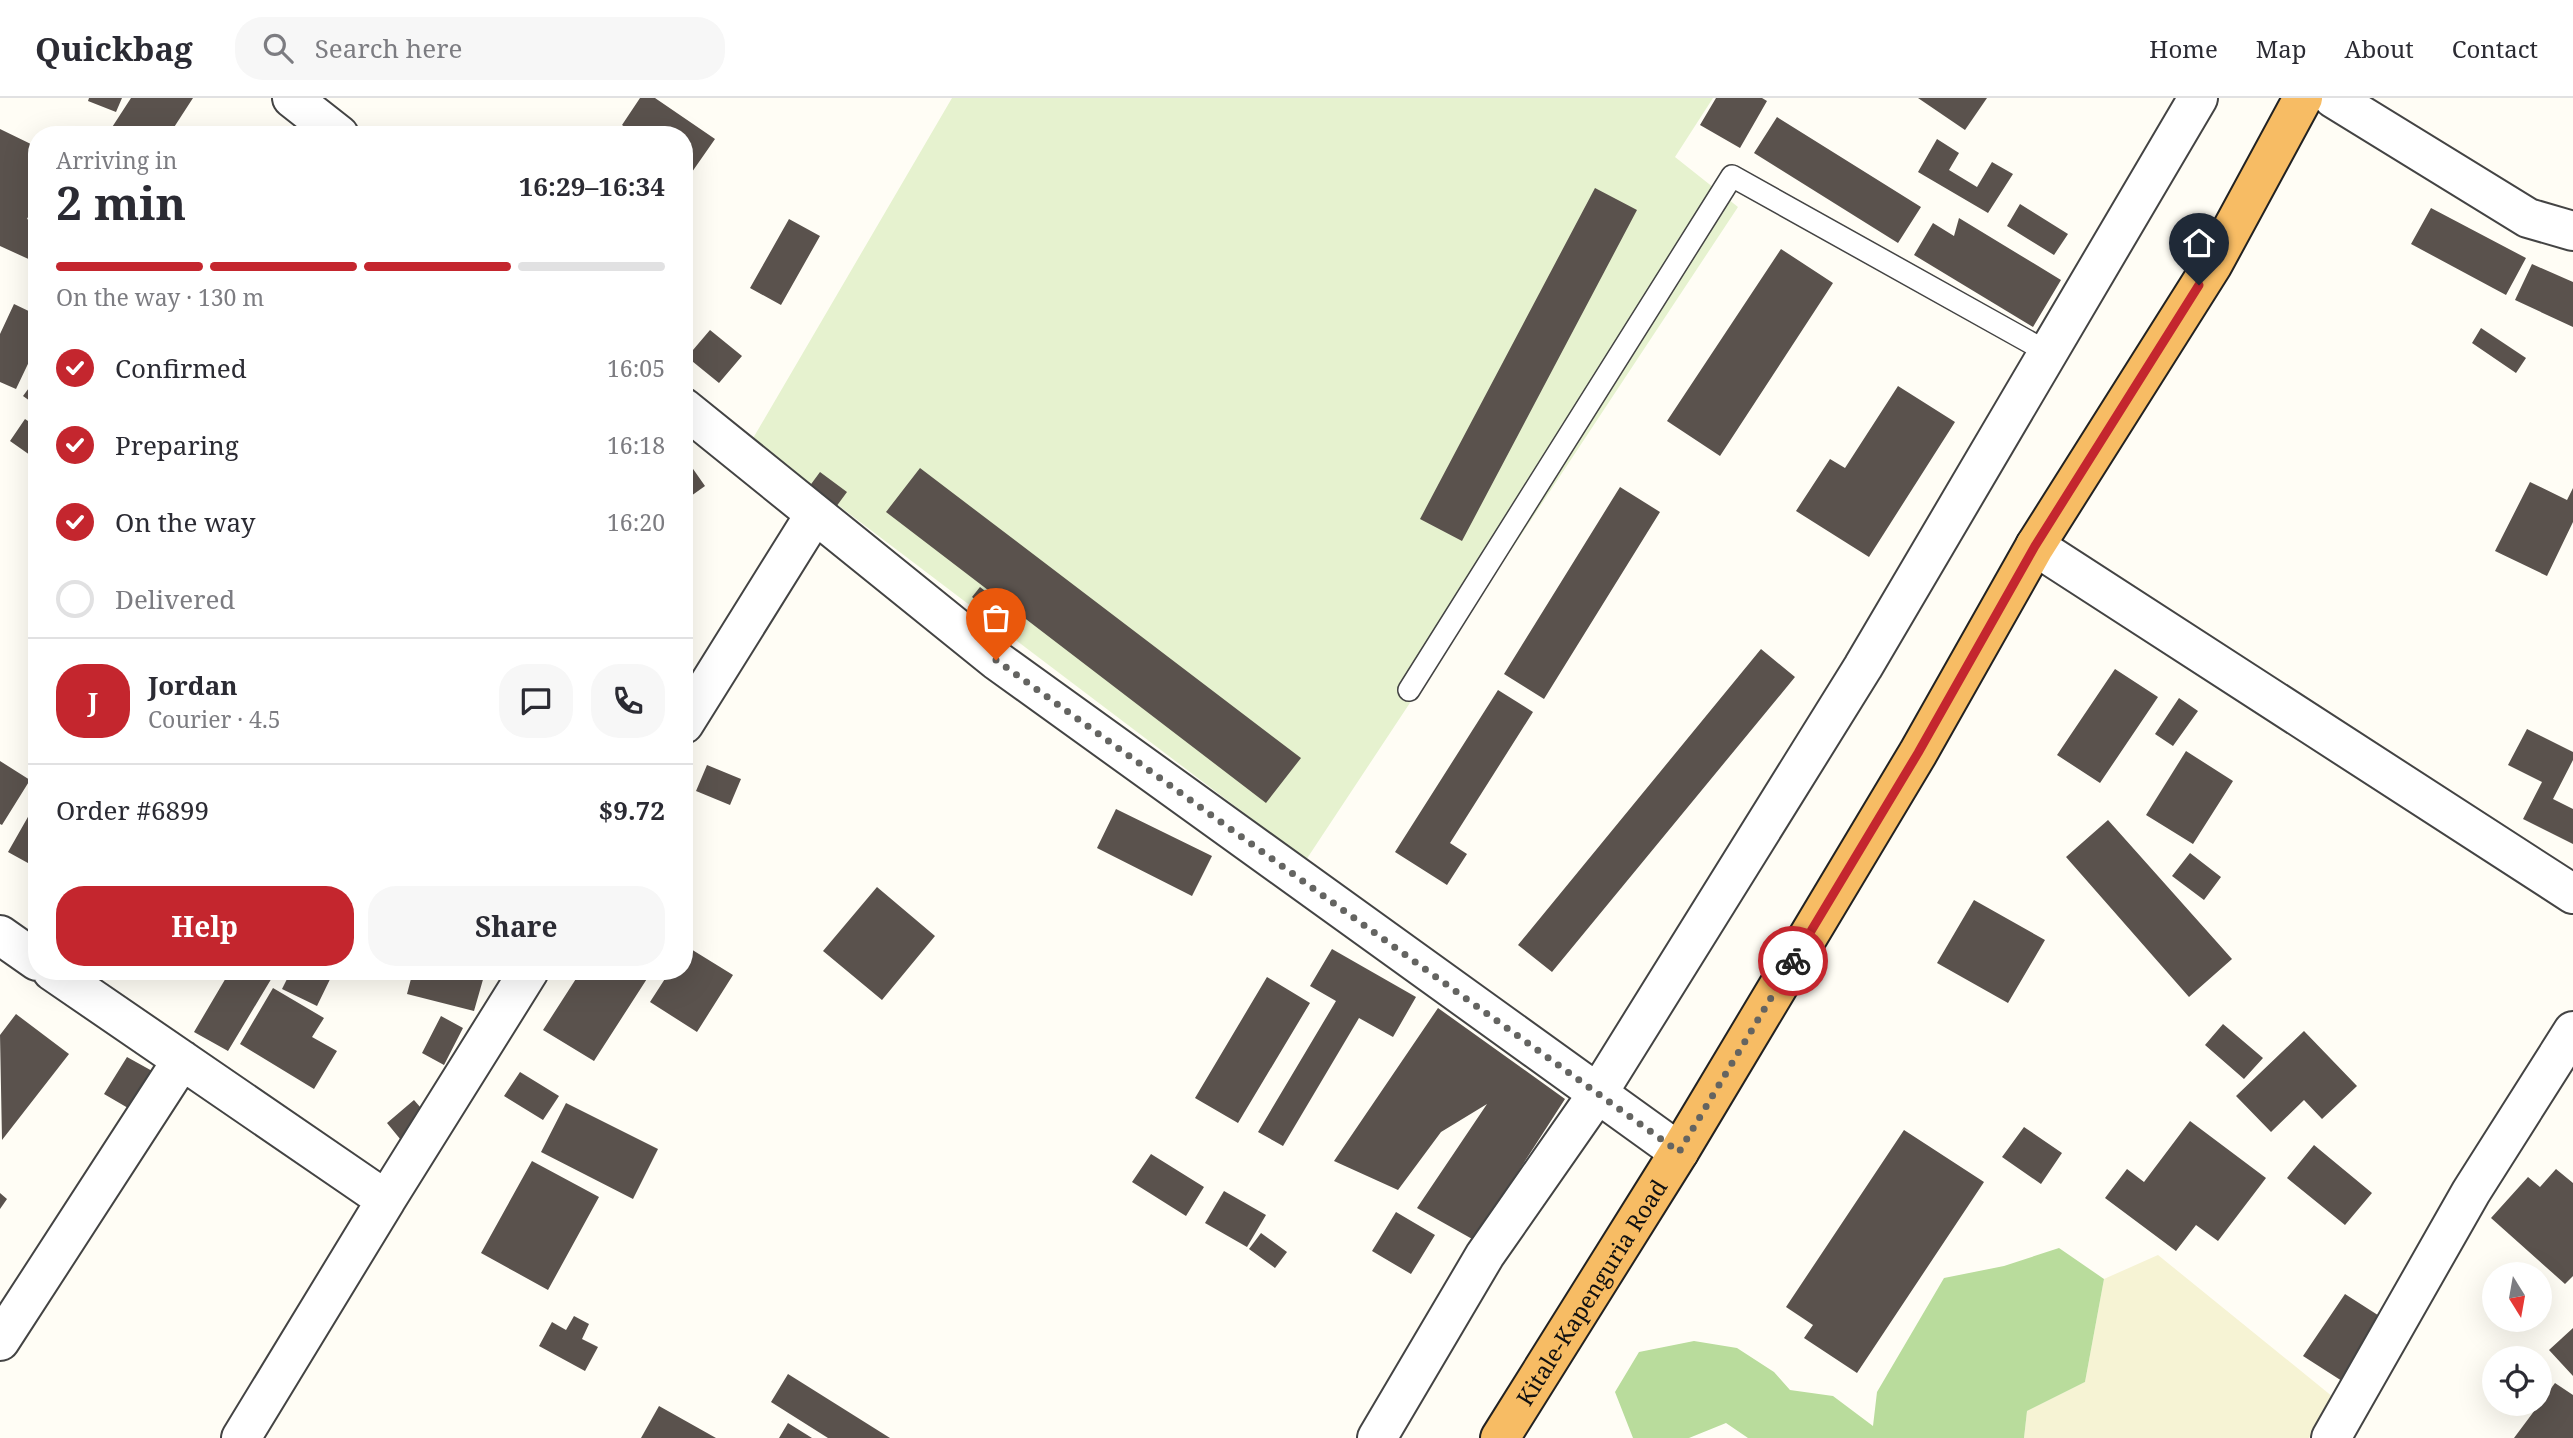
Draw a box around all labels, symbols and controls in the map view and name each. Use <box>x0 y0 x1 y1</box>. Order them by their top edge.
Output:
search box <box>235 17 725 80</box>
text: Quickbag <box>35 26 193 71</box>
icon: search <box>259 29 297 67</box>
text: Search here <box>315 30 462 66</box>
text: Home <box>2149 32 2218 65</box>
text: Map <box>2256 32 2307 65</box>
text: About <box>2345 32 2414 65</box>
text: Contact <box>2452 32 2538 65</box>
text: Arriving in <box>56 144 177 176</box>
text: 16:29–16:34 <box>519 168 665 204</box>
text: 2 min <box>56 171 186 233</box>
pin <box>2169 213 2229 285</box>
icon: home <box>2180 224 2218 262</box>
text: On the way · 130 m <box>56 281 264 313</box>
icon: check <box>56 349 94 387</box>
text: Confirmed <box>115 350 247 386</box>
text: 16:05 <box>607 352 665 384</box>
icon: check <box>56 426 94 464</box>
text: Preparing <box>115 427 239 463</box>
text: 16:18 <box>607 429 665 461</box>
icon: check <box>56 503 94 541</box>
text: On the way <box>115 504 255 540</box>
text: 16:20 <box>607 506 665 538</box>
text: Delivered <box>115 581 235 617</box>
pin <box>966 588 1026 660</box>
icon: bag <box>977 599 1015 637</box>
button: chat <box>499 664 573 738</box>
button: phone <box>591 664 665 738</box>
text: Jordan <box>148 667 238 703</box>
text: J <box>88 683 98 719</box>
text: Courier · 4.5 <box>148 703 281 735</box>
text: Order #6899 <box>56 792 209 828</box>
text: $9.72 <box>599 792 665 828</box>
button: Help <box>56 886 354 966</box>
button: Share <box>368 886 665 966</box>
courier <box>1758 926 1828 996</box>
icon: bike <box>1774 942 1812 980</box>
street label: Kitale-Kapenguria Road <box>1508 1173 1674 1411</box>
north arrow <box>2482 1262 2552 1332</box>
map controls <box>2482 1262 2552 1416</box>
button: locate <box>2482 1346 2552 1416</box>

